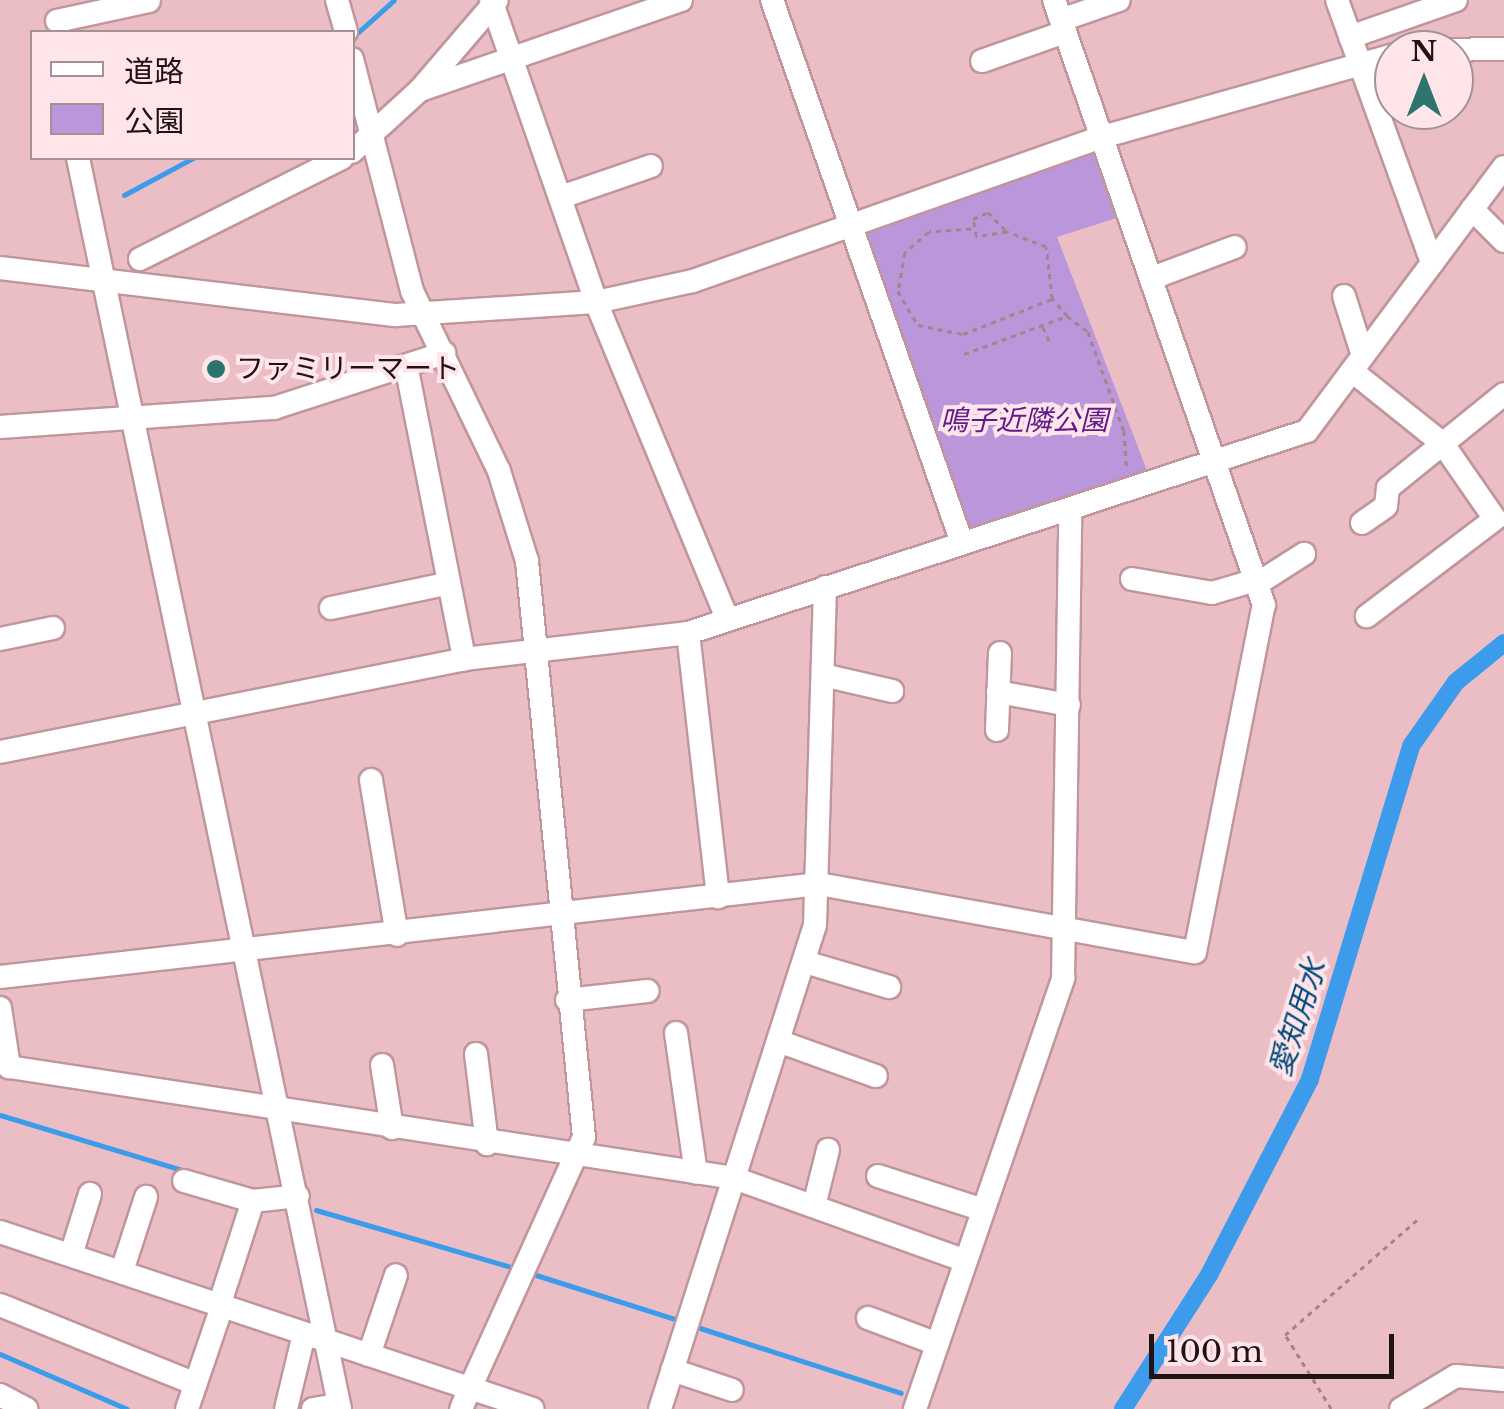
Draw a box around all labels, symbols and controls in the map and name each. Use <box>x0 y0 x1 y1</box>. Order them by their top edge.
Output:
legend <box>30 30 355 160</box>
north arrow <box>1374 30 1474 130</box>
text: N <box>1411 34 1437 69</box>
text: 道路 <box>124 53 184 90</box>
text: 公園 <box>124 103 184 140</box>
place label: ファミリーマート <box>236 352 460 386</box>
marker: ファミリーマート <box>205 358 227 380</box>
park label: 鳴子近隣公園 <box>940 404 1108 438</box>
water label: 愛知用水 <box>1262 955 1334 1081</box>
scale bar <box>1154 1314 1399 1376</box>
text: 100 m <box>1166 1333 1263 1370</box>

